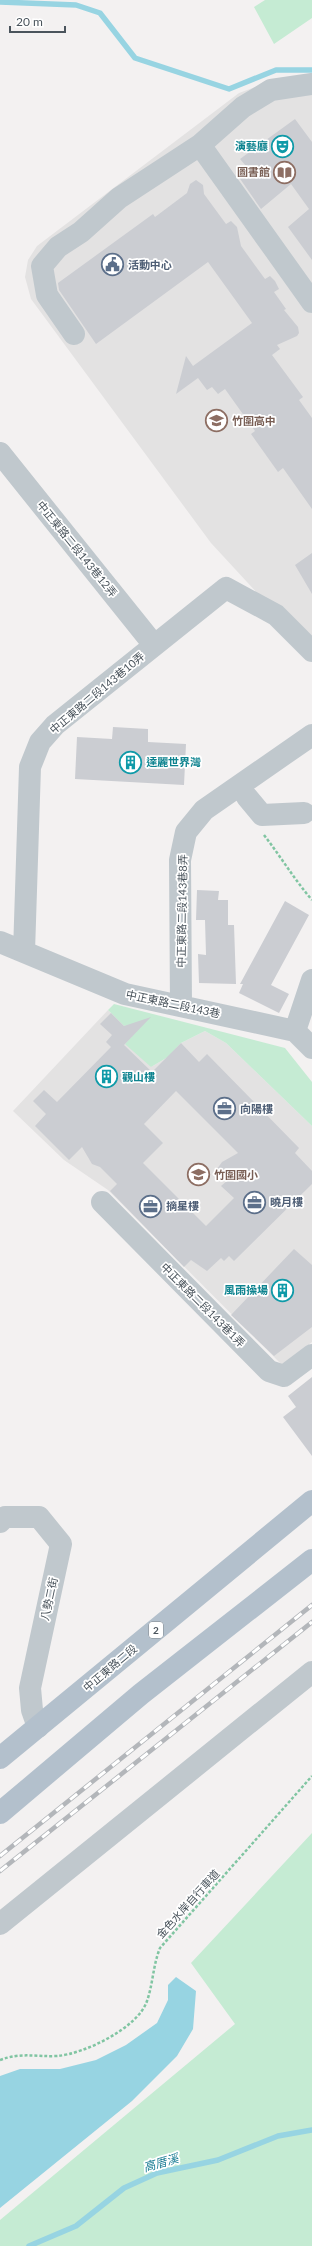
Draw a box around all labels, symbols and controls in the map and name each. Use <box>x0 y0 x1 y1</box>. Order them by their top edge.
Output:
scale bar <box>10 8 65 34</box>
text: 20 m <box>16 14 43 29</box>
theatre icon: 演藝廳 <box>270 133 296 159</box>
place label: 演藝廳 <box>235 139 268 152</box>
library icon: 圖書館 <box>272 159 298 185</box>
place label: 圖書館 <box>237 165 270 178</box>
public building icon: 活動中心 <box>99 252 125 278</box>
place label: 活動中心 <box>128 258 172 271</box>
school or university icon: 竹圍高中 <box>204 408 230 434</box>
place label: 竹圍高中 <box>232 414 276 427</box>
street label: 中正東路二段143巷12弄 <box>35 498 120 599</box>
street label: 中正東路二段143巷10弄 <box>47 649 147 736</box>
building icon: 達麗世界灣 <box>117 749 143 775</box>
place label: 達麗世界灣 <box>146 755 201 768</box>
street label: 中正東路二段143巷8弄 <box>174 854 189 968</box>
street label: 中正東路二段143巷 <box>125 987 221 1020</box>
building icon: 觀山樓 <box>93 1064 119 1090</box>
place label: 觀山樓 <box>122 1070 155 1083</box>
office icon: 向陽樓 <box>211 1096 237 1122</box>
place label: 向陽樓 <box>240 1102 273 1115</box>
school or university icon: 竹圍國小 <box>186 1162 212 1188</box>
place label: 竹圍國小 <box>214 1168 258 1181</box>
office icon: 曉月樓 <box>241 1189 267 1215</box>
office icon: 摘星樓 <box>138 1193 164 1219</box>
place label: 曉月樓 <box>270 1195 303 1208</box>
place label: 摘星樓 <box>166 1199 199 1212</box>
street label: 中正東路二段143巷1弄 <box>159 1260 248 1349</box>
building icon: 風雨操場 <box>270 1277 296 1303</box>
place label: 風雨操場 <box>224 1283 268 1296</box>
street label: 八勢二街 <box>38 1576 59 1622</box>
road number: 2 <box>149 1622 163 1638</box>
street label: 中正東路二段 <box>80 1641 139 1694</box>
street label: 金色水岸自行車道 <box>153 1867 222 1941</box>
water label: 高厝溪 <box>141 2150 182 2175</box>

